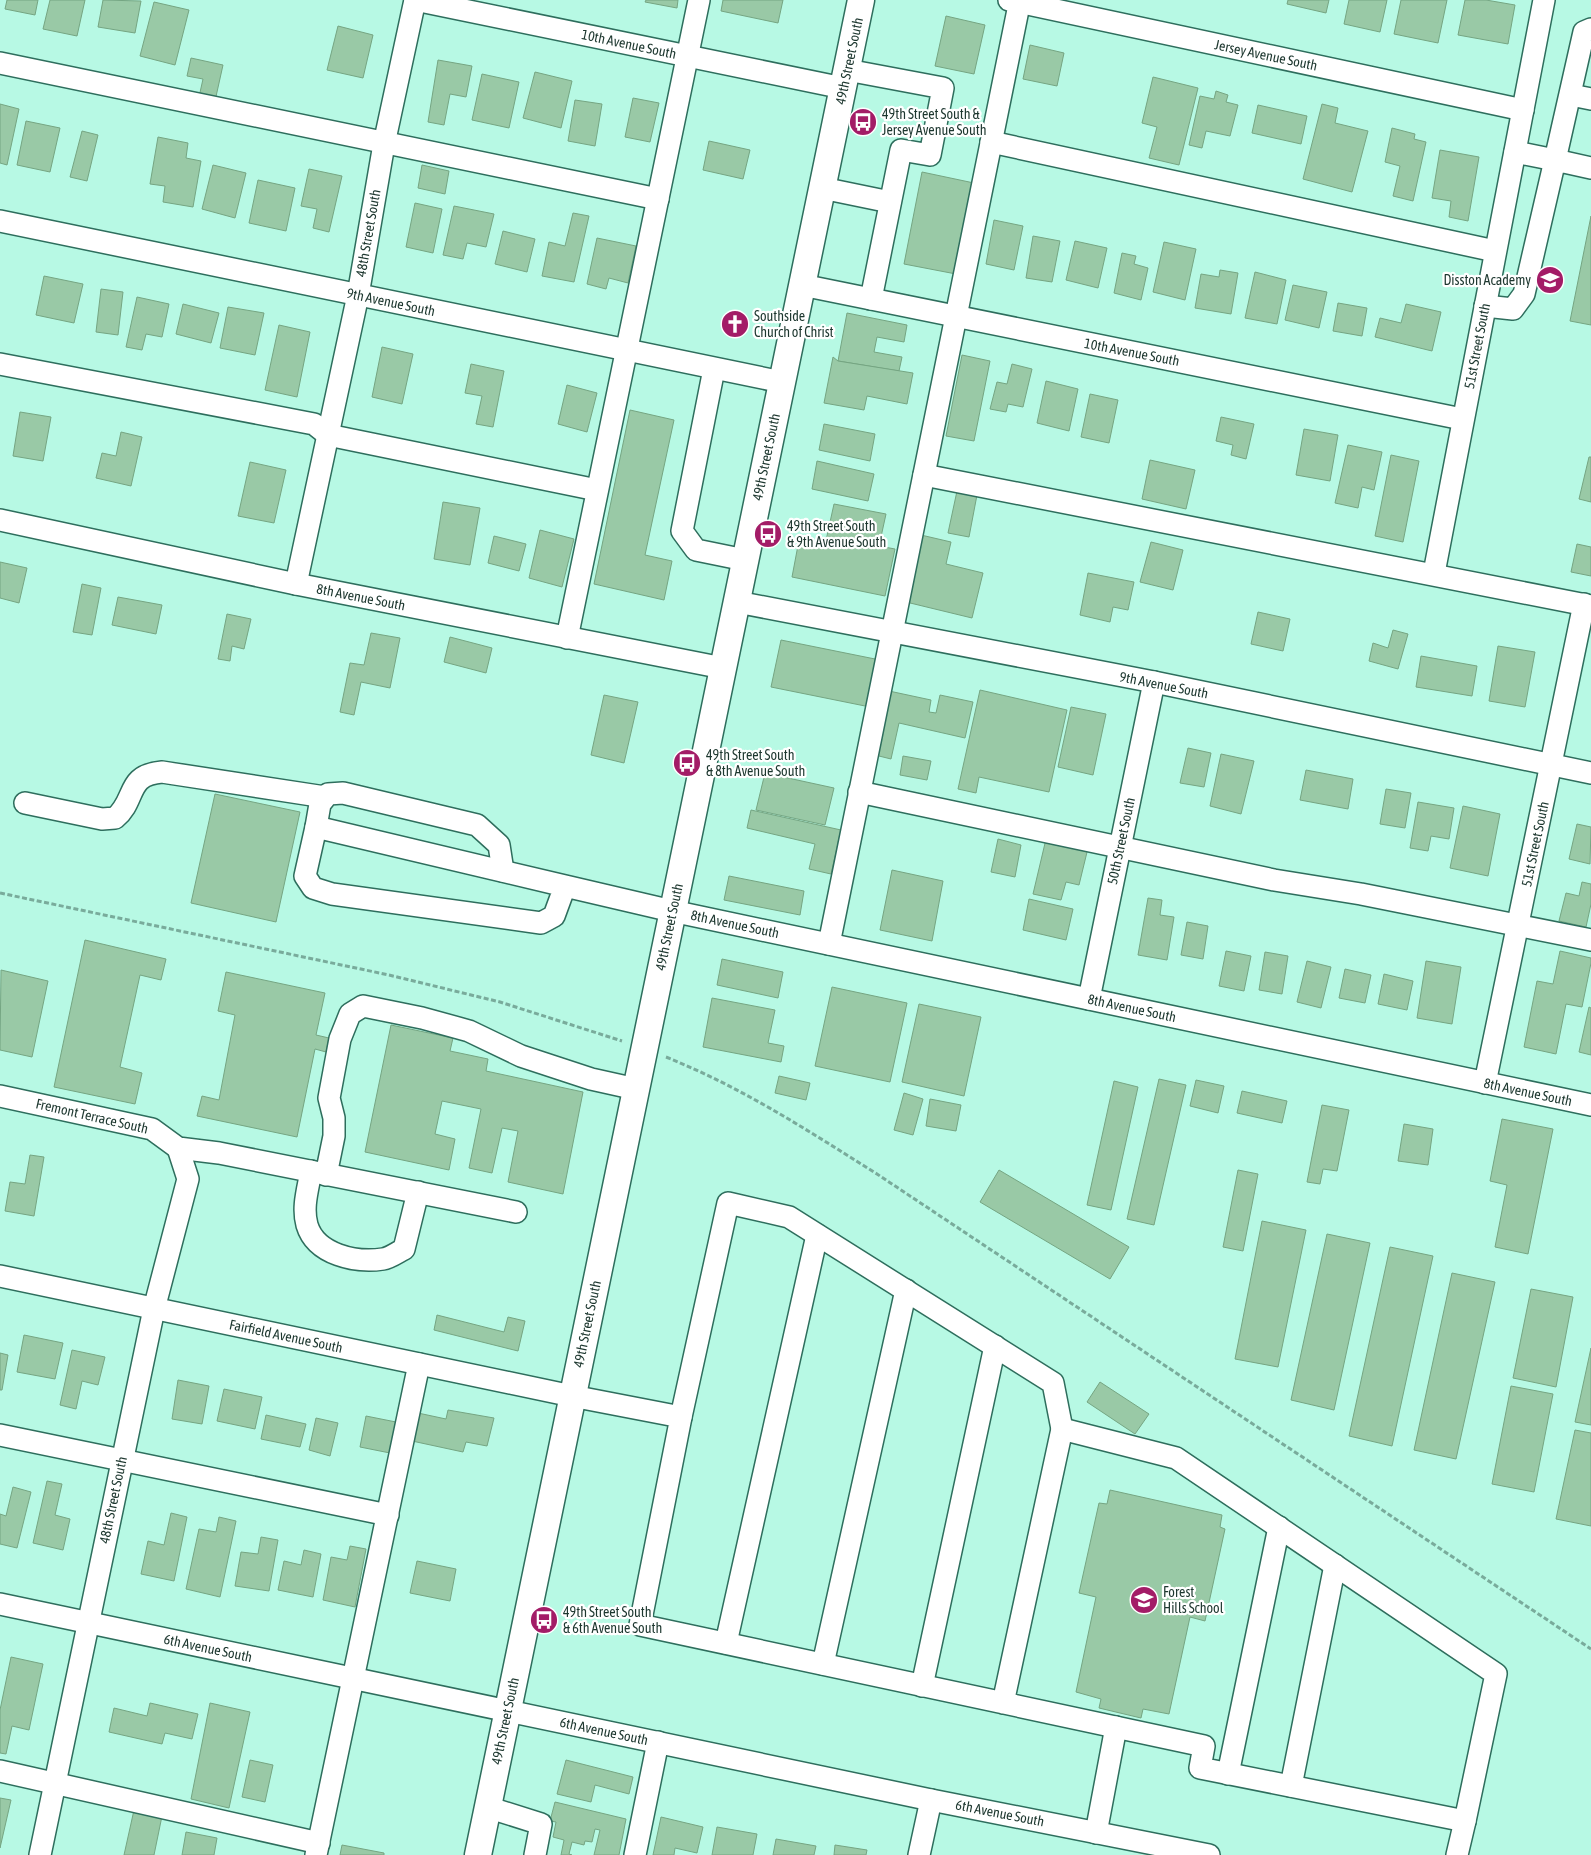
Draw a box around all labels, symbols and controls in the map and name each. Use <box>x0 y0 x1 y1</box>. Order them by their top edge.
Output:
street label: 49th Street South <box>832 16 866 106</box>
street label: 10th Avenue South <box>580 26 678 62</box>
street label: Jersey Avenue South <box>1213 36 1319 74</box>
place label: 49th Street South & Jersey Avenue South <box>882 106 987 138</box>
bus stop icon: 49th Street South & Jersey Avenue South <box>848 107 878 137</box>
street label: 48th Street South <box>352 188 384 278</box>
school or university icon: Disston Academy <box>1535 265 1565 295</box>
place label: Disston Academy <box>1443 272 1531 288</box>
street label: 9th Avenue South <box>345 285 437 319</box>
street label: 51st Street South <box>1461 302 1493 390</box>
place label: Southside Church of Christ <box>754 308 834 340</box>
church icon: Southside Church of Christ <box>720 309 750 339</box>
street label: 10th Avenue South <box>1083 335 1181 369</box>
street label: 49th Street South <box>749 412 783 502</box>
place label: 49th Street South & 9th Avenue South <box>787 518 886 550</box>
bus stop icon: 49th Street South & 9th Avenue South <box>753 519 783 549</box>
street label: 8th Avenue South <box>315 581 407 613</box>
street label: 9th Avenue South <box>1118 669 1210 701</box>
place label: 49th Street South & 8th Avenue South <box>706 747 805 779</box>
bus stop icon: 49th Street South & 8th Avenue South <box>672 748 702 778</box>
street label: 50th Street South <box>1104 796 1138 886</box>
street label: 51st Street South <box>1518 800 1552 888</box>
street label: 49th Street South <box>652 882 686 972</box>
street label: 8th Avenue South <box>689 907 781 941</box>
street label: 8th Avenue South <box>1086 991 1178 1025</box>
street label: 8th Avenue South <box>1482 1075 1574 1109</box>
street label: Fremont Terrace South <box>34 1095 150 1137</box>
street label: 49th Street South <box>570 1279 604 1369</box>
street label: Fairfield Avenue South <box>228 1316 344 1356</box>
street label: 48th Street South <box>96 1455 130 1545</box>
place label: Forest Hills School <box>1163 1584 1224 1616</box>
school or university icon: Forest Hills School <box>1129 1585 1159 1615</box>
place label: 49th Street South & 6th Avenue South <box>563 1604 662 1636</box>
bus stop icon: 49th Street South & 6th Avenue South <box>529 1605 559 1635</box>
street label: 6th Avenue South <box>162 1631 254 1665</box>
street label: 49th Street South <box>488 1676 522 1766</box>
street label: 6th Avenue South <box>558 1714 650 1748</box>
street label: 6th Avenue South <box>954 1797 1046 1829</box>

